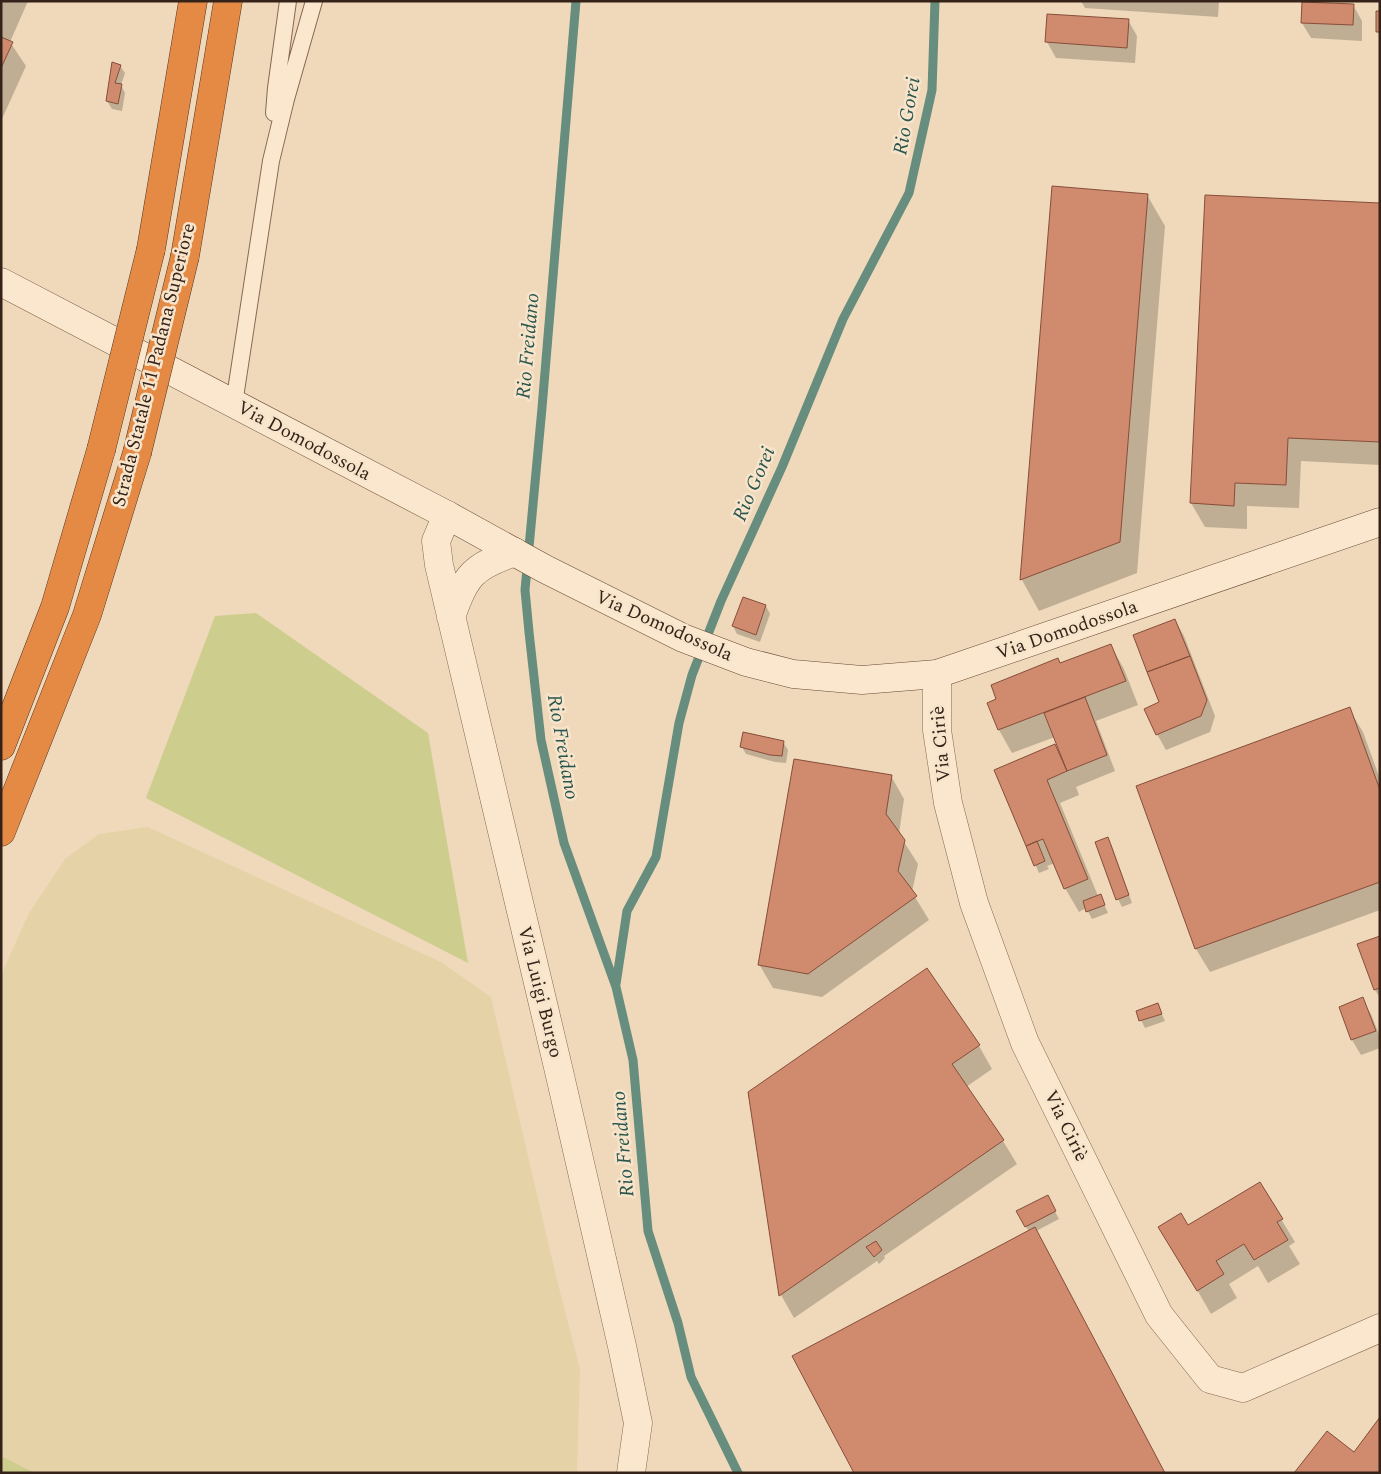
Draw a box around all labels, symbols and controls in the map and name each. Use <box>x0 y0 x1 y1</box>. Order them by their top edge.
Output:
water label: Rio Gorei <box>885 74 929 157</box>
street label: Strada Statale 11 Padana Superiore <box>105 220 203 510</box>
water label: Rio Freidano <box>508 292 548 400</box>
street label: Via Domodossola <box>232 393 377 489</box>
water label: Rio Gorei <box>725 442 783 526</box>
street label: Via Domodossola <box>591 583 738 670</box>
street label: Via Domodossola <box>992 592 1142 668</box>
water label: Rio Freidano <box>539 692 587 802</box>
street label: Via Ciriè <box>923 705 959 783</box>
street label: Via Luigi Burgo <box>510 923 570 1061</box>
street label: Via Ciriè <box>1036 1085 1096 1167</box>
water label: Rio Freidano <box>603 1090 643 1198</box>

